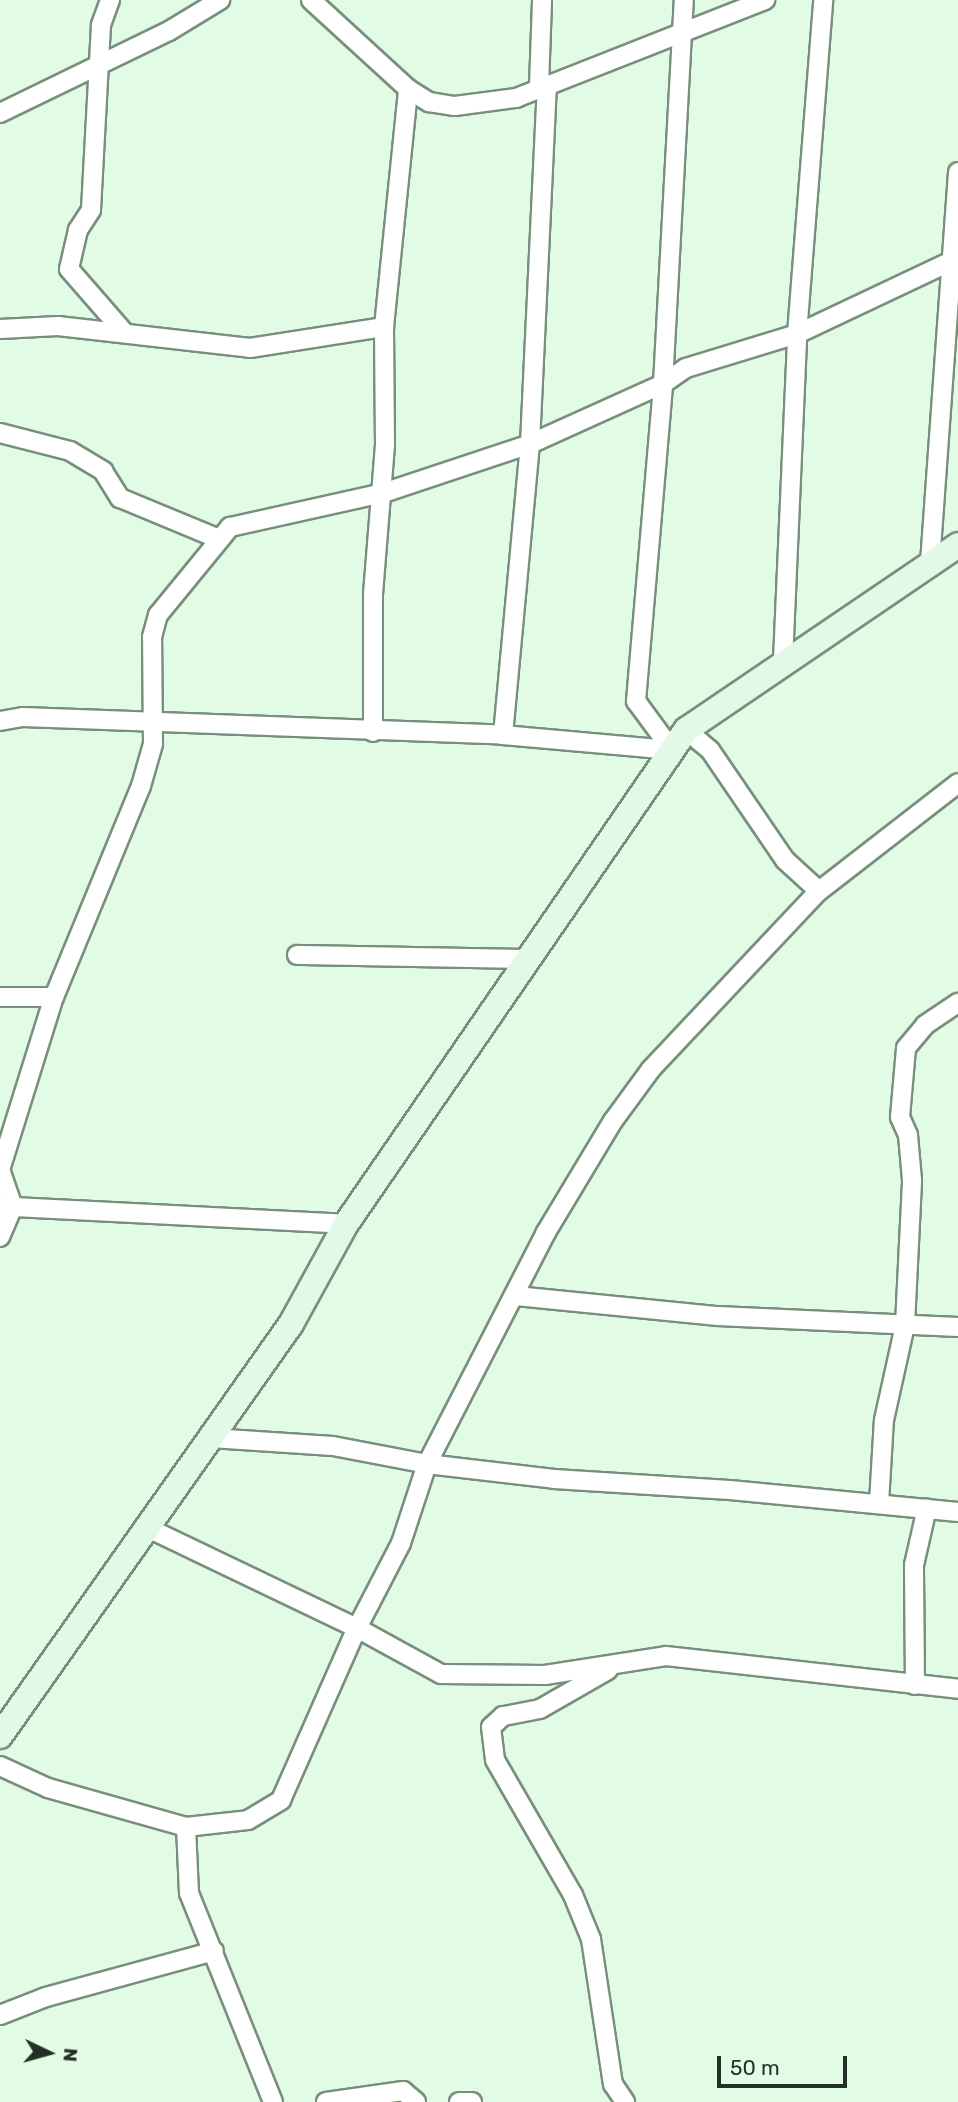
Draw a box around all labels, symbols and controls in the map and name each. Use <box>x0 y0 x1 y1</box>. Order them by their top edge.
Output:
north arrow <box>14 2018 84 2088</box>
scale bar <box>720 2042 850 2086</box>
text: N <box>58 2047 82 2063</box>
text: 50 m <box>730 2055 780 2080</box>

